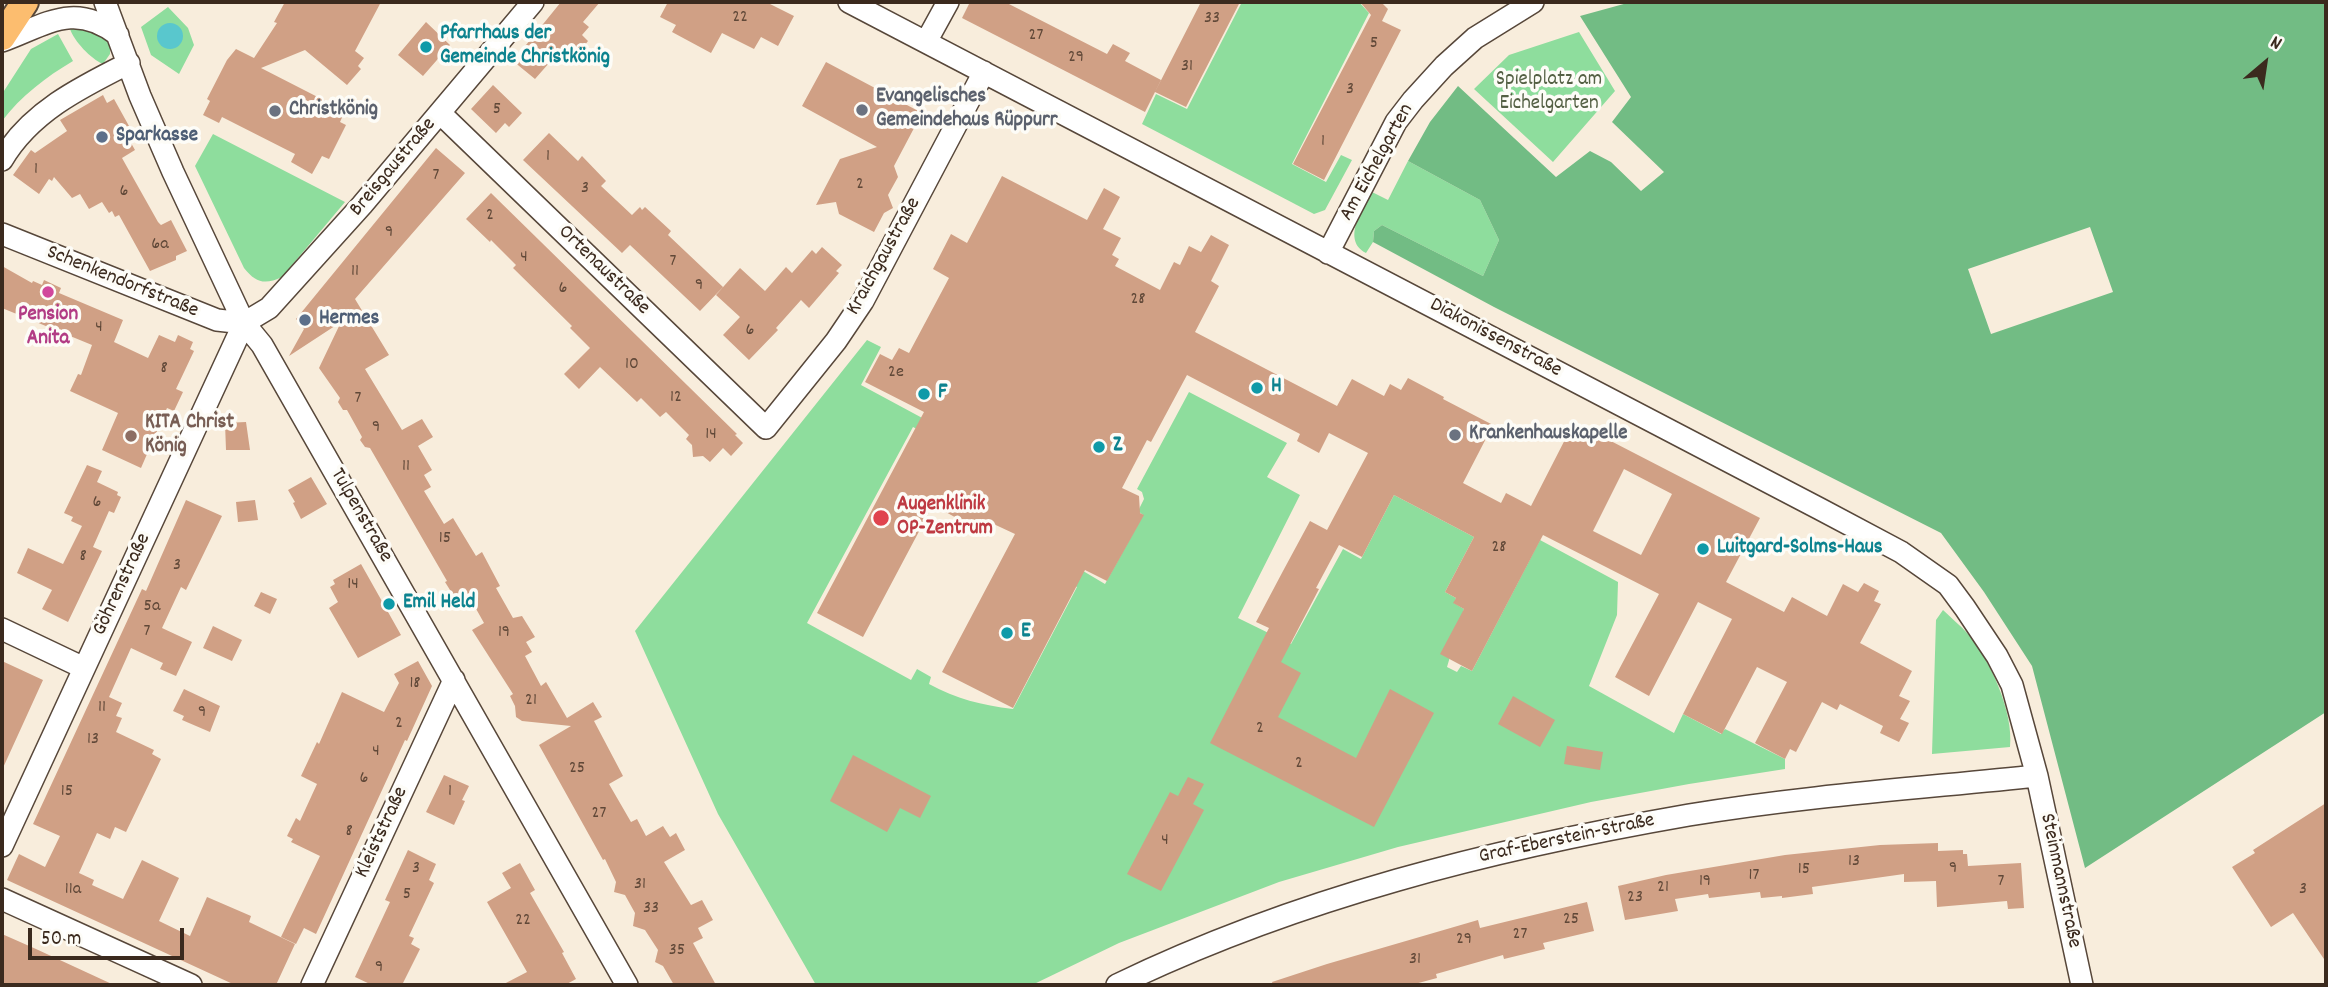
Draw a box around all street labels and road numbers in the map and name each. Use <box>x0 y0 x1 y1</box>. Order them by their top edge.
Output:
street label: Am Eichelgarten <box>1335 100 1421 226</box>
street label: Breisgaustraße <box>345 113 443 223</box>
street label: Kraichgaustraße <box>842 194 928 320</box>
street label: Ortenaustraße <box>551 221 655 321</box>
street label: Schenkendorfstraße <box>42 241 202 325</box>
street label: Diakonissenstraße <box>1425 294 1565 384</box>
street label: Tulpenstraße <box>323 464 397 568</box>
street label: Göhrenstraße <box>88 530 158 640</box>
street label: Kleiststraße <box>351 783 415 883</box>
street label: Graf-Eberstein-Straße <box>1477 809 1657 871</box>
street label: Steinmannstraße <box>2032 811 2086 951</box>

